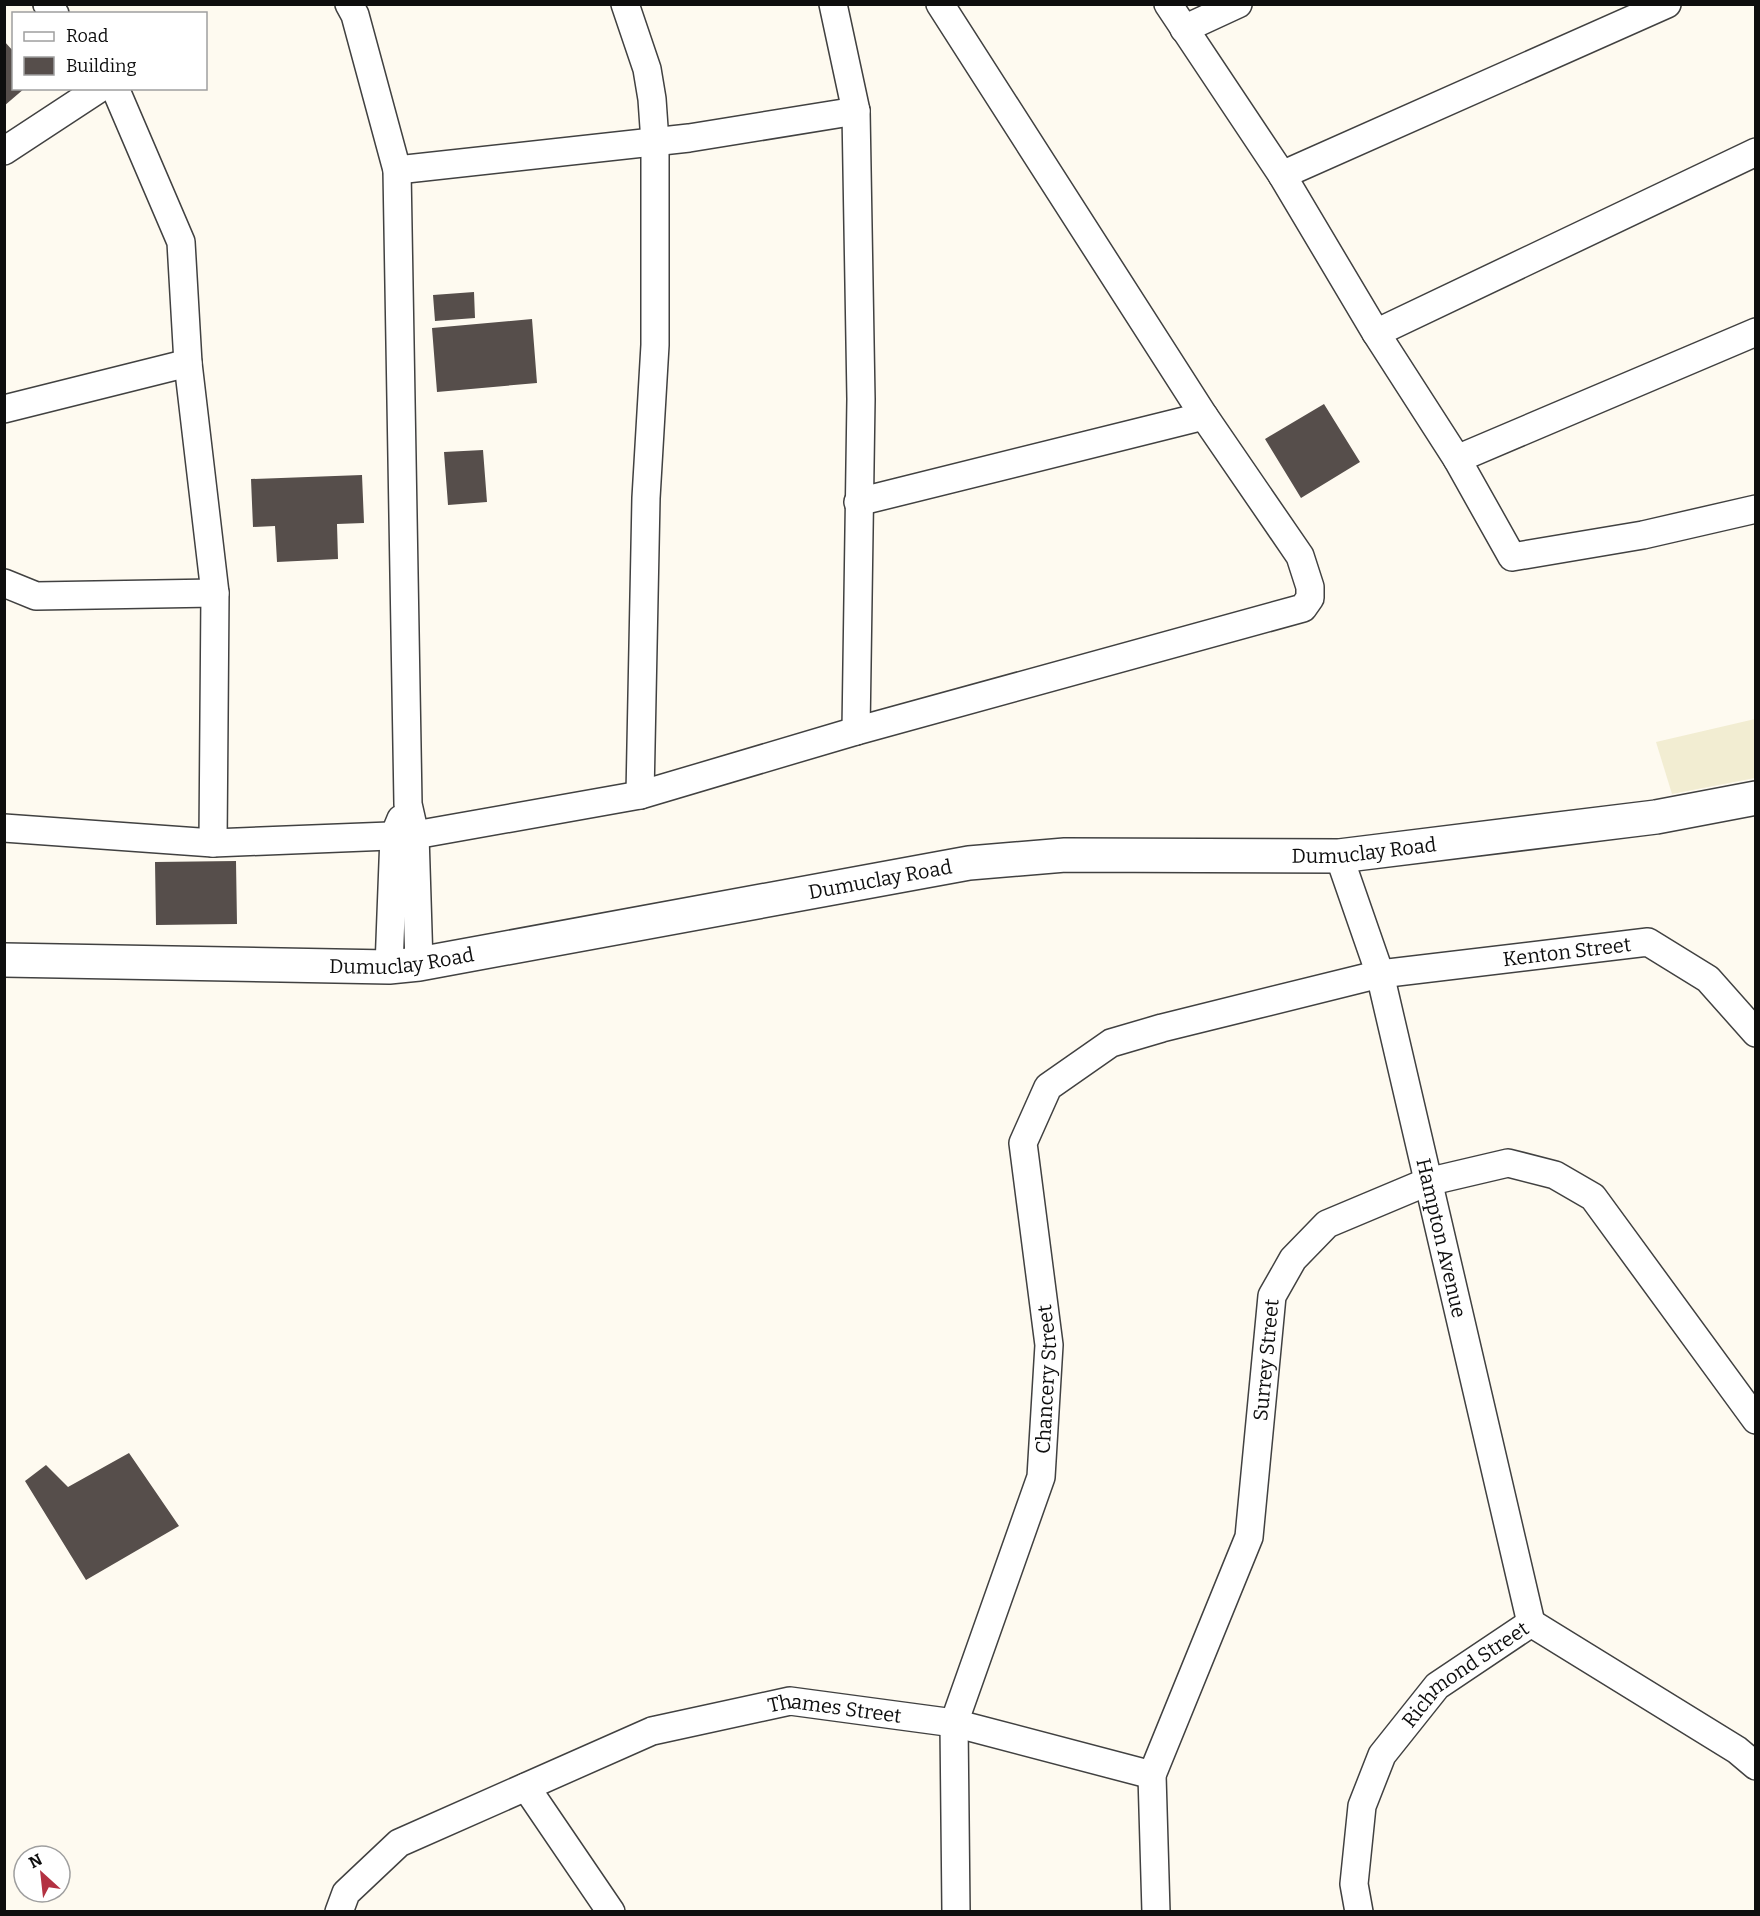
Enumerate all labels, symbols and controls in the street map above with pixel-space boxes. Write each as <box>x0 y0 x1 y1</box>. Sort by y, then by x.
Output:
legend <box>12 12 207 90</box>
text: Road <box>66 25 109 47</box>
text: Building <box>66 55 137 77</box>
street label: Dumuclay Road <box>1291 832 1438 868</box>
street label: Dumuclay Road <box>806 854 954 904</box>
street label: Kenton Street <box>1502 932 1632 971</box>
street label: Dumuclay Road <box>329 942 476 979</box>
street label: Hampton Avenue <box>1411 1156 1472 1320</box>
street label: Surrey Street <box>1248 1298 1284 1422</box>
street label: Chancery Street <box>1030 1303 1061 1454</box>
street label: Richmond Street <box>1397 1616 1533 1732</box>
street label: Thames Street <box>765 1689 903 1728</box>
north arrow <box>12 1844 72 1904</box>
text: N <box>26 1850 45 1872</box>

